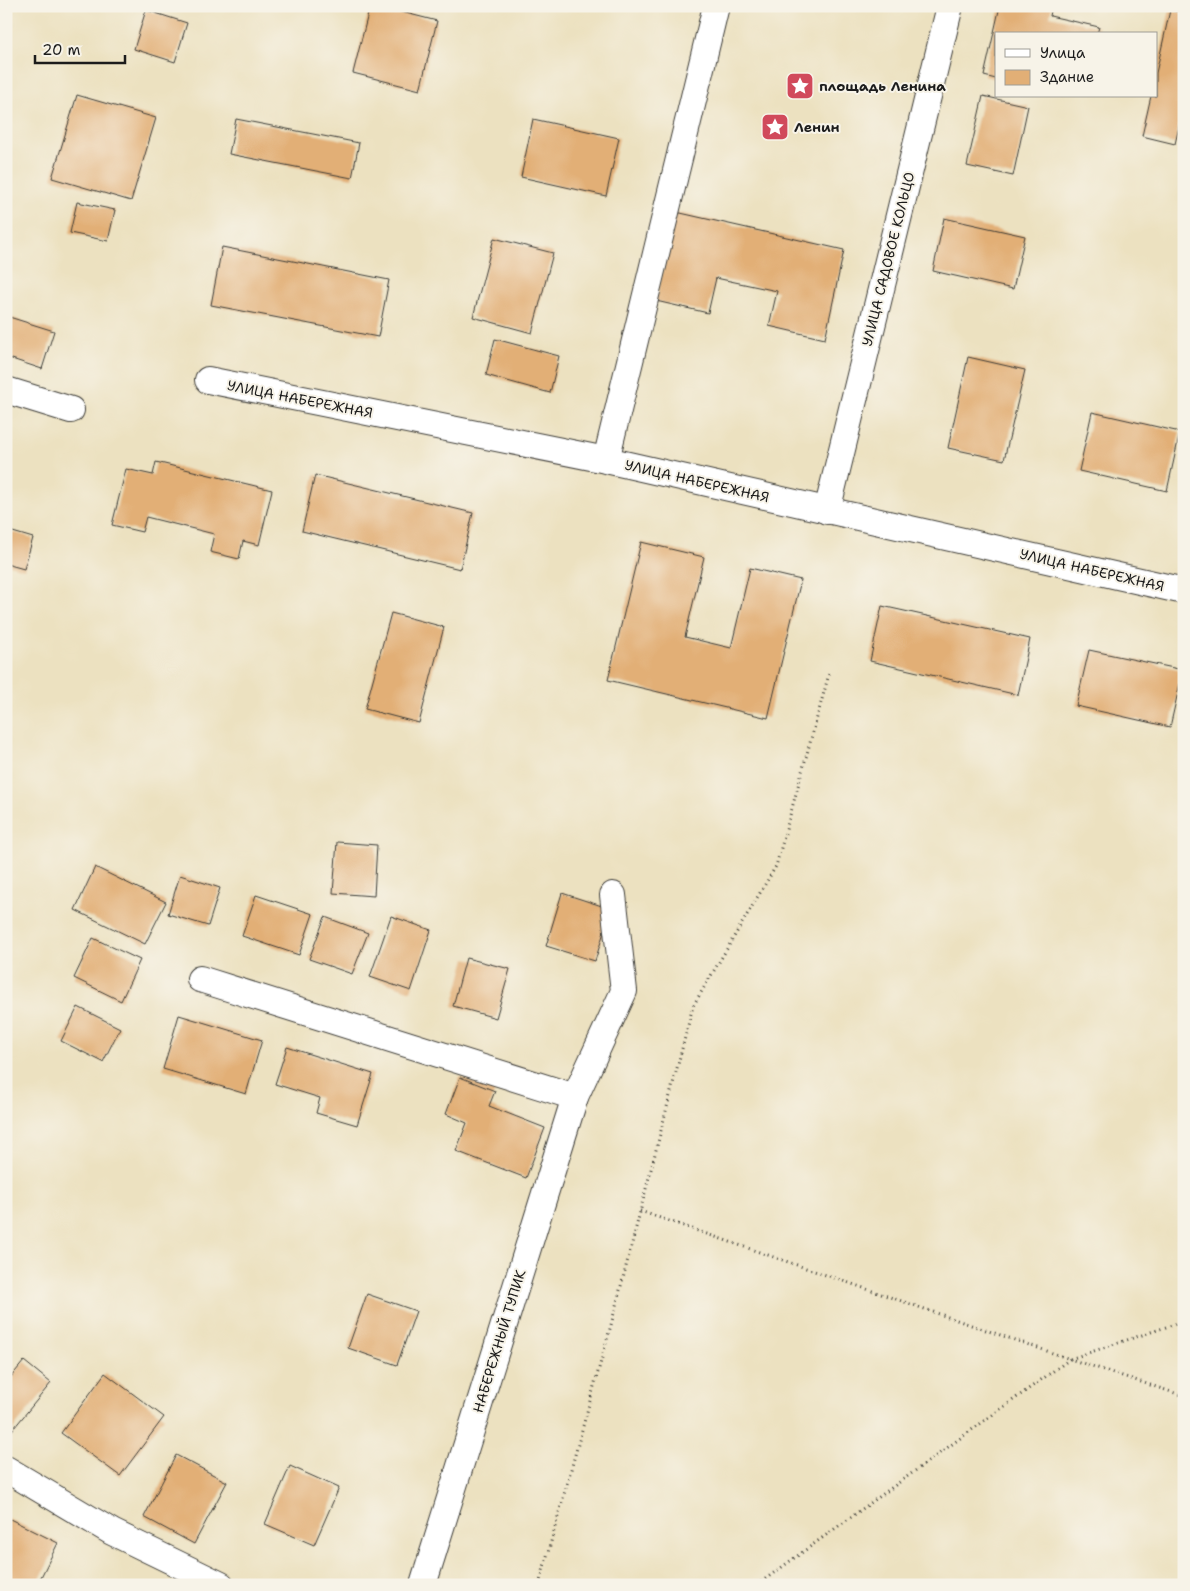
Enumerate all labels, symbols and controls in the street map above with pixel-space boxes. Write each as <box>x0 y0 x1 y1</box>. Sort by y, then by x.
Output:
scale bar <box>35 32 125 64</box>
legend <box>995 32 1158 98</box>
text: 20 m <box>42 40 81 60</box>
text: Улица <box>1040 43 1086 63</box>
text: Здание <box>1040 67 1094 87</box>
place icon: площадь Ленина <box>785 71 815 101</box>
place label: площадь Ленина <box>819 77 946 95</box>
place icon: Ленин <box>760 112 790 142</box>
place label: Ленин <box>794 118 840 136</box>
street label: УЛИЦА САДОВОЕ КОЛЬЦО <box>858 170 918 348</box>
street label: УЛИЦА НАБЕРЕЖНАЯ <box>226 376 374 422</box>
street label: УЛИЦА НАБЕРЕЖНАЯ <box>623 456 771 506</box>
street label: УЛИЦА НАБЕРЕЖНАЯ <box>1018 545 1166 595</box>
street label: НАБЕРЕЖНЫЙ ТУПИК <box>469 1267 529 1415</box>

